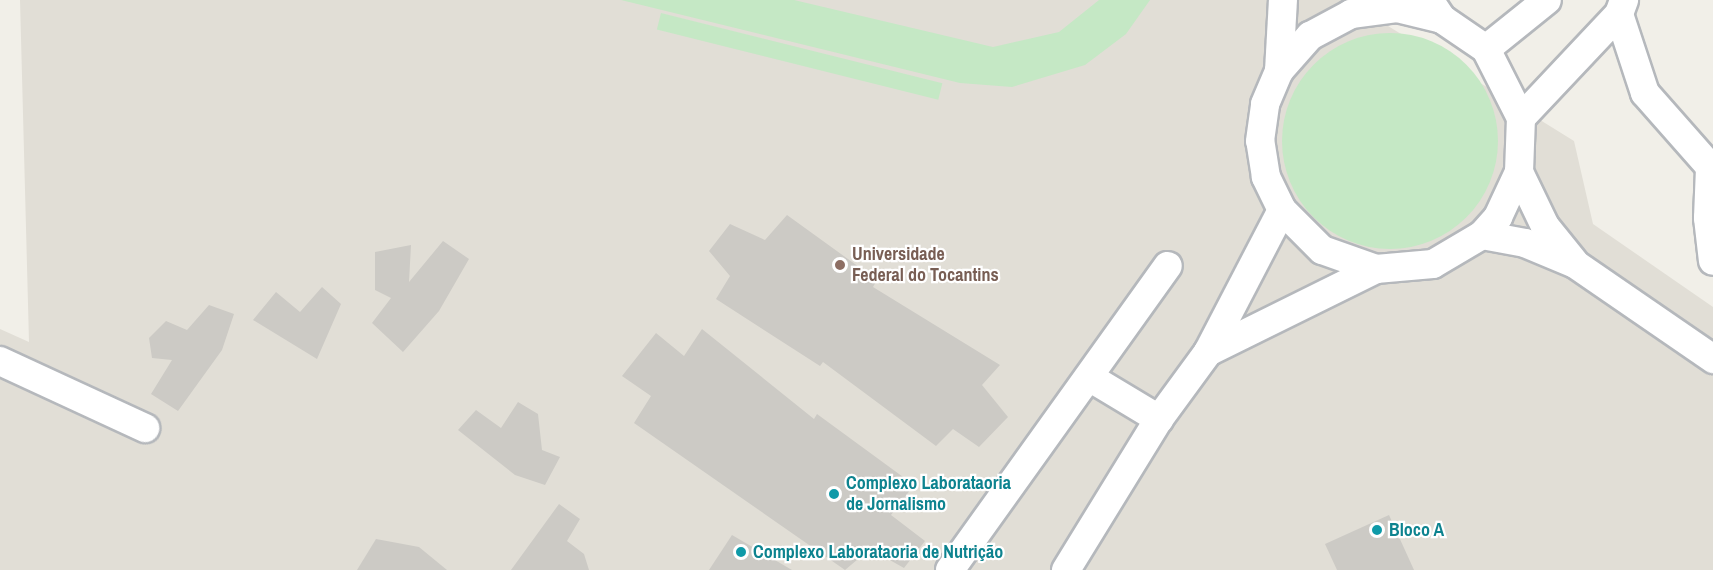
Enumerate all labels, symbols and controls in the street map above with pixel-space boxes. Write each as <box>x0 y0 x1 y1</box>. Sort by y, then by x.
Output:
place label: Universidade Federal do Tocantins <box>852 244 999 286</box>
marker: Universidade Federal do Tocantins <box>833 258 847 272</box>
place label: Complexo Laborataoria de Jornalismo <box>846 473 1011 516</box>
marker: Complexo Laborataoria de Jornalismo <box>827 487 841 501</box>
place label: Bloco A <box>1389 519 1445 541</box>
marker: Bloco A <box>1370 523 1384 537</box>
place label: Complexo Laborataoria de Nutrição <box>753 541 1003 563</box>
marker: Complexo Laborataoria de Nutrição <box>734 545 748 559</box>

